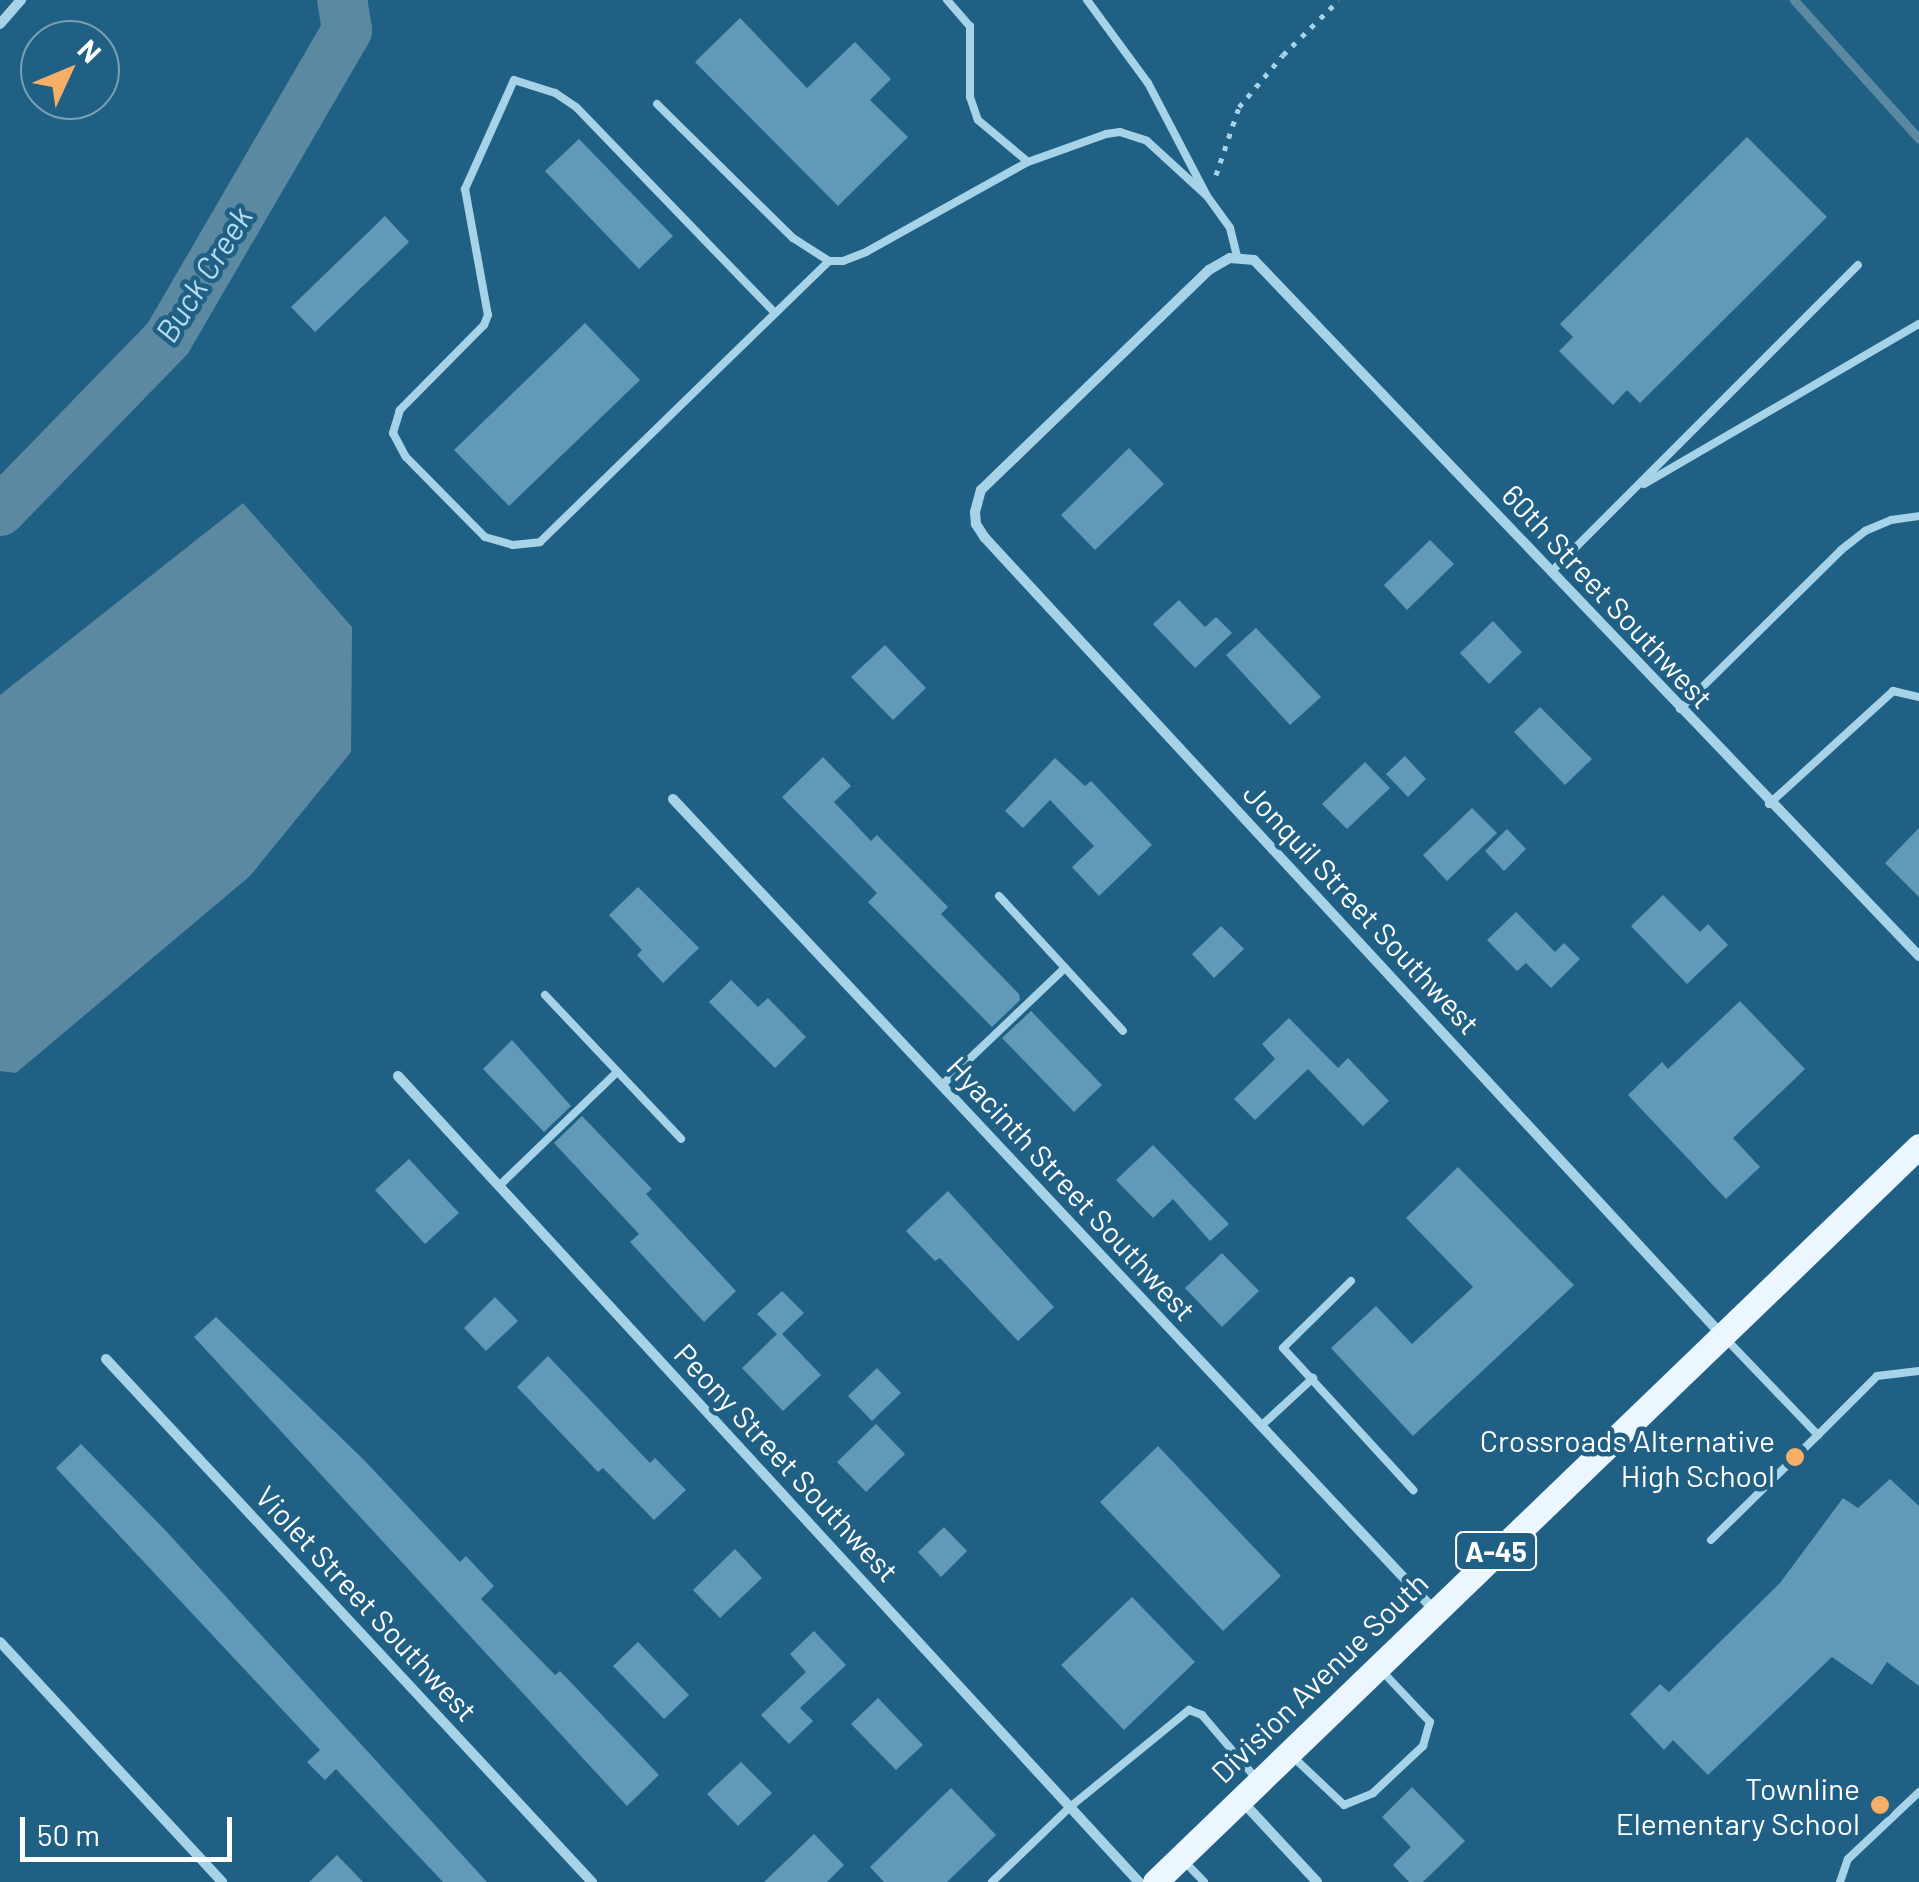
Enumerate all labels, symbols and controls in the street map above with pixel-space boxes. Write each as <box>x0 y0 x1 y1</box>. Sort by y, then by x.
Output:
north arrow <box>20 20 120 120</box>
text: N <box>71 32 109 69</box>
water label: Buck Creek <box>146 199 260 349</box>
street label: 60th Street Southwest <box>1495 477 1721 715</box>
street label: Jonquil Street Southwest <box>1236 775 1488 1041</box>
street label: Hyacinth Street Southwest <box>940 1049 1204 1327</box>
street label: Peony Street Southwest <box>667 1336 907 1588</box>
place label: Crossroads Alternative High School <box>1480 1422 1775 1492</box>
marker: Crossroads Alternative High School <box>1784 1446 1806 1468</box>
street label: Violet Street Southwest <box>249 1478 485 1728</box>
road number: A-45 <box>1454 1528 1538 1574</box>
street label: Division Avenue South <box>1203 1564 1435 1790</box>
place label: Townline Elementary School <box>1616 1770 1860 1840</box>
marker: Townline Elementary School <box>1869 1794 1891 1816</box>
scale bar <box>25 1797 238 1859</box>
text: 50 m <box>37 1816 100 1852</box>

